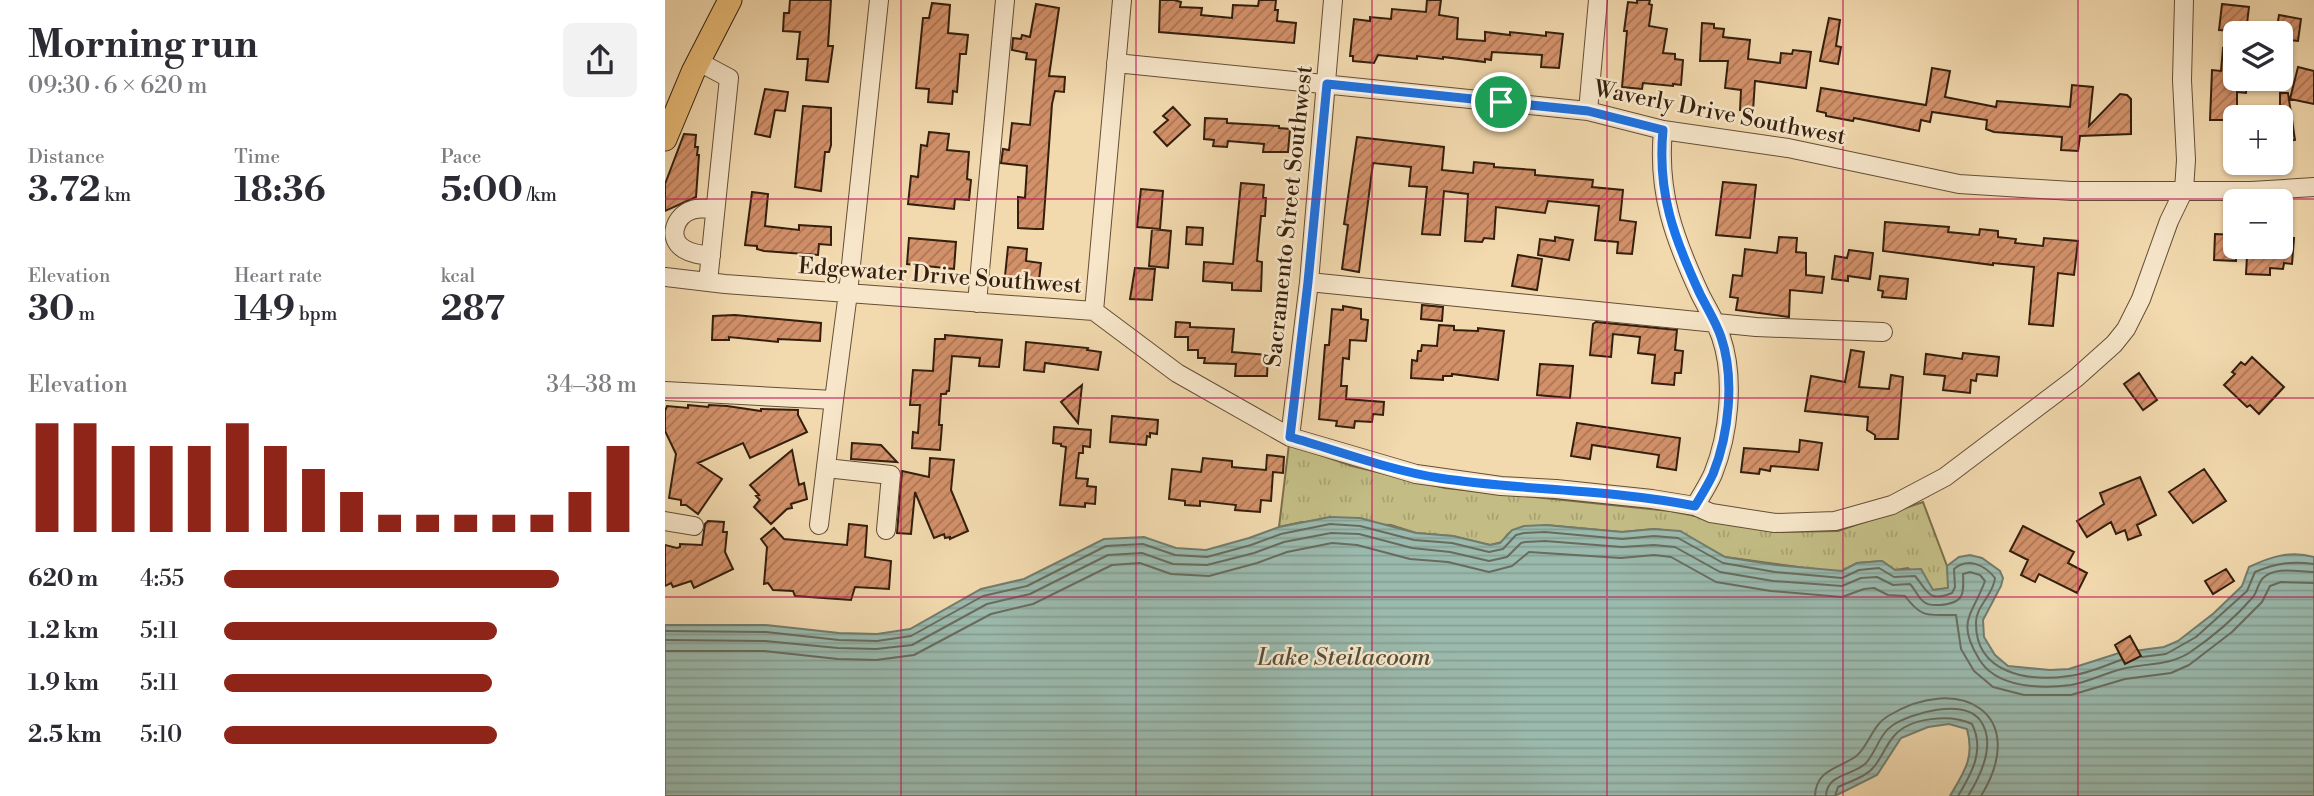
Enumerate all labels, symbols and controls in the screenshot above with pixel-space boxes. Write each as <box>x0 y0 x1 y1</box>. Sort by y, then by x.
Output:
map controls <box>2223 21 2293 259</box>
button: layers <box>2223 21 2293 91</box>
text: Morning run <box>28 22 258 69</box>
button: share <box>563 23 637 97</box>
street label: Sacramento Street Southwest <box>1259 64 1319 368</box>
text: 09:30 · 6 × 620 m <box>28 72 208 100</box>
pin <box>1471 72 1531 132</box>
street label: Waverly Drive Southwest <box>1590 75 1848 151</box>
icon: arrive <box>1482 83 1520 121</box>
button: + <box>2223 105 2293 175</box>
text: Distance <box>28 145 105 169</box>
text: Time <box>234 145 280 169</box>
text: Pace <box>441 145 481 169</box>
text: 3.72 <box>28 169 101 212</box>
text: 18:36 <box>234 169 326 212</box>
text: 5:00 <box>441 169 523 212</box>
text: km <box>101 183 131 207</box>
text: /km <box>523 183 557 207</box>
button: − <box>2223 189 2293 259</box>
street label: Edgewater Drive Southwest <box>797 252 1083 300</box>
text: Elevation <box>28 264 110 288</box>
text: Heart rate <box>234 264 322 288</box>
text: kcal <box>441 264 475 288</box>
text: 30 <box>28 288 75 331</box>
text: 149 <box>234 288 295 331</box>
text: 287 <box>441 288 505 331</box>
text: m <box>75 302 95 326</box>
text: bpm <box>295 302 337 326</box>
text: Elevation <box>28 371 128 399</box>
text: 34–38 m <box>546 371 637 399</box>
text: 620 m <box>28 565 98 593</box>
text: 4:55 <box>140 565 184 593</box>
text: 1.2 km <box>28 617 99 645</box>
text: 5:11 <box>140 617 178 645</box>
water label: Lake Steilacoom <box>1256 643 1431 673</box>
text: 1.9 km <box>28 669 99 697</box>
text: 5:11 <box>140 669 178 697</box>
text: 2.5 km <box>28 721 102 749</box>
text: 5:10 <box>140 721 182 749</box>

